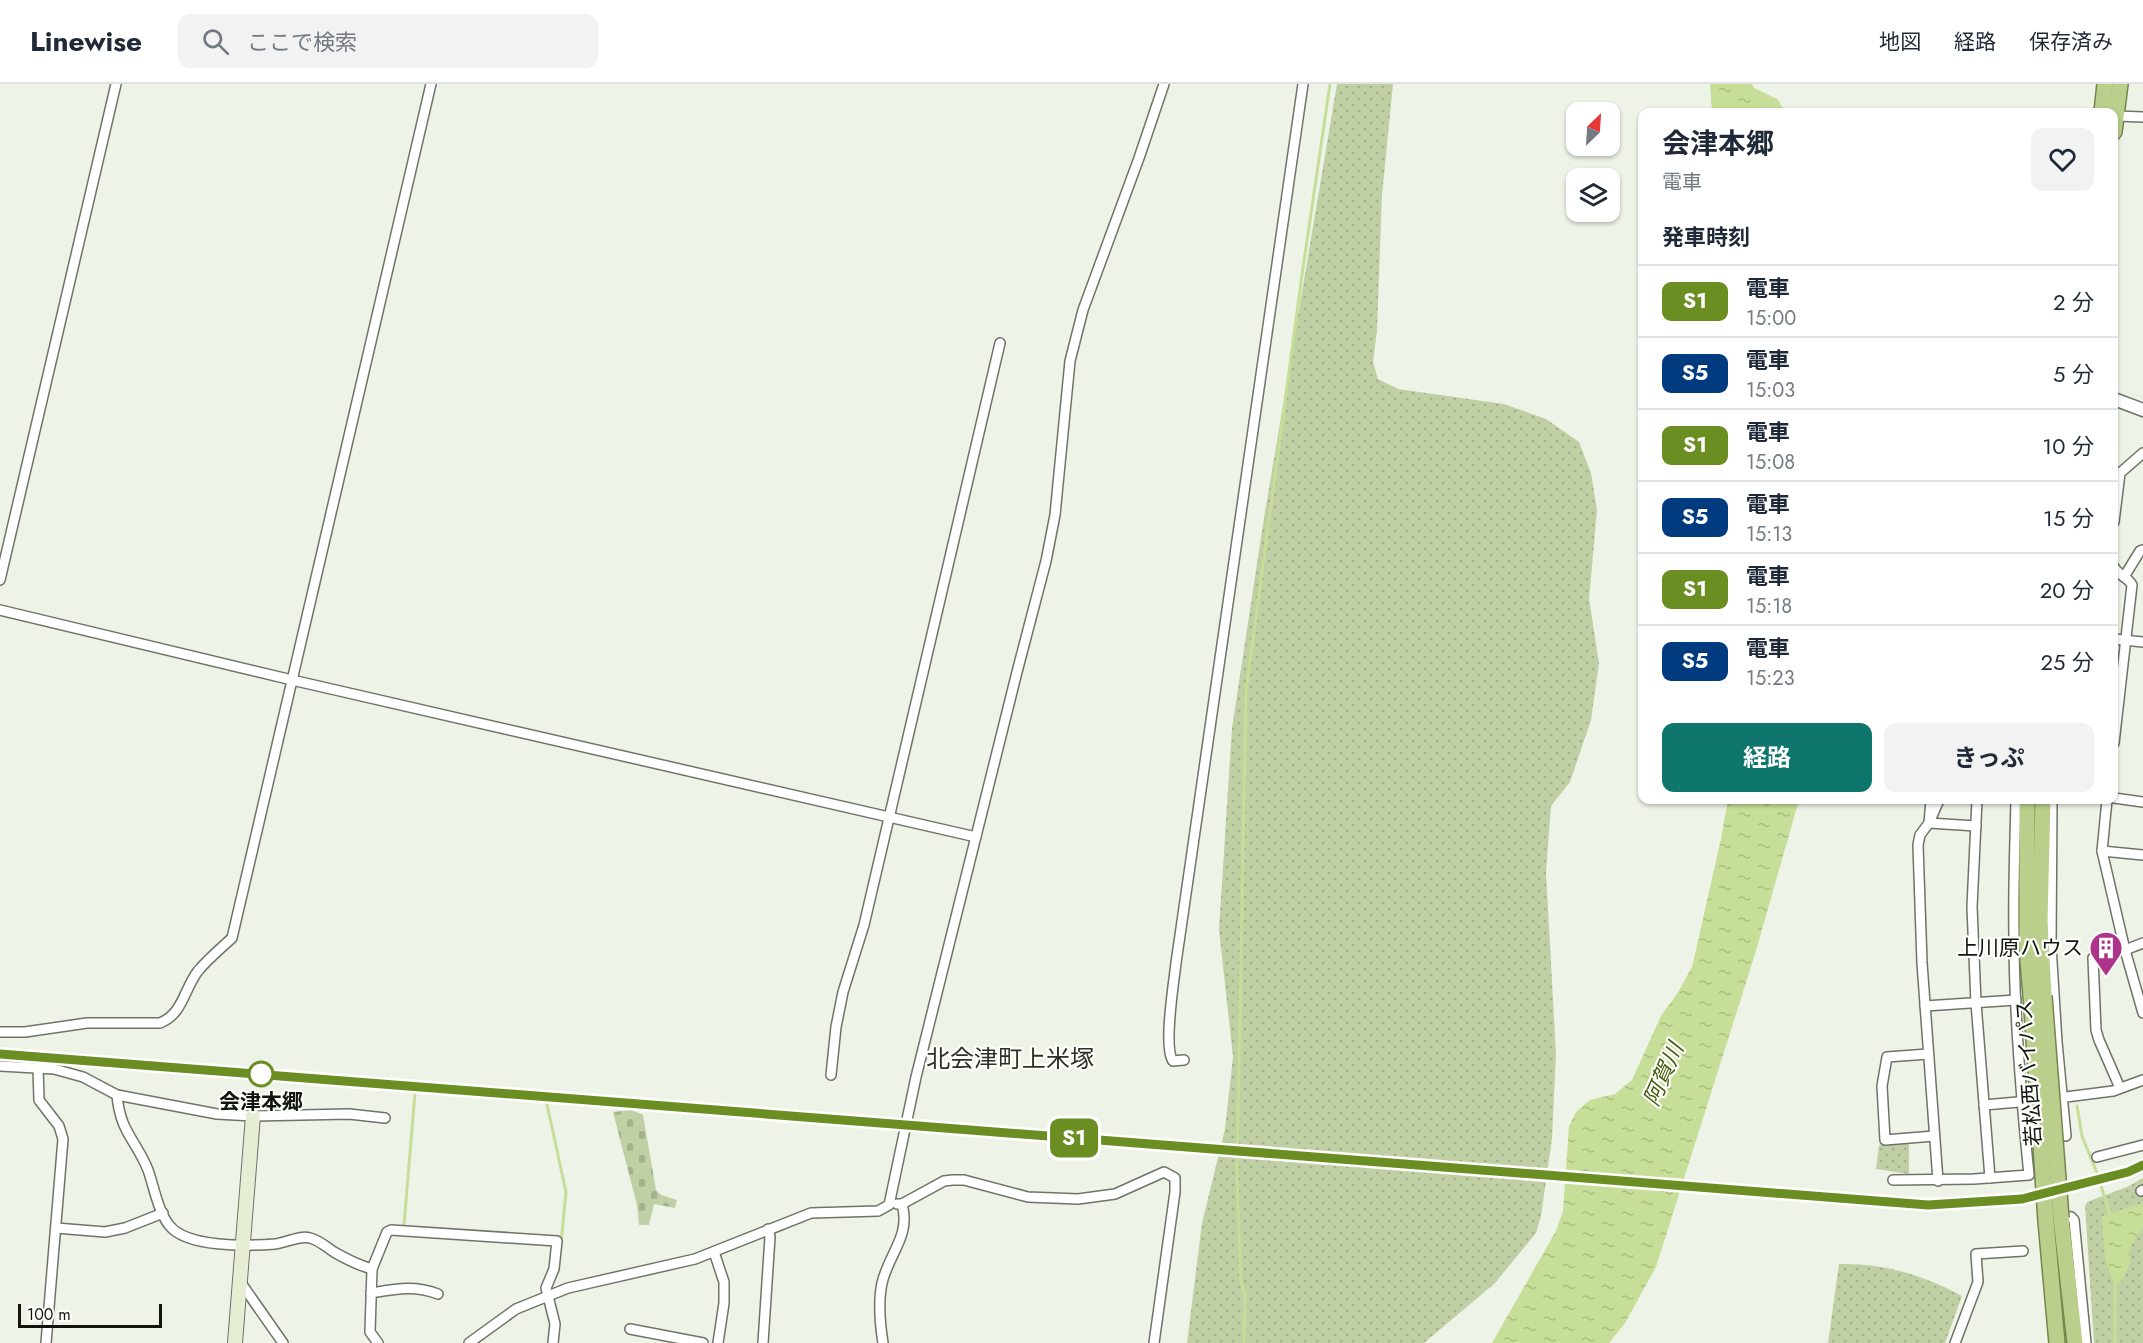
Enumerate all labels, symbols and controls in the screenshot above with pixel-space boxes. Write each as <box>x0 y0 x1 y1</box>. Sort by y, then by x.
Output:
search box <box>178 14 598 68</box>
text: Linewise <box>30 21 142 62</box>
icon: search <box>199 25 232 58</box>
text: ここで検索 <box>247 26 357 58</box>
text: 地図 <box>1879 27 1921 57</box>
text: 経路 <box>1954 27 1996 57</box>
text: 保存済み <box>2029 27 2113 57</box>
north arrow <box>1566 102 1620 156</box>
map controls <box>1566 102 1620 222</box>
text: 会津本郷 <box>1662 123 1774 164</box>
button: heart <box>2031 128 2094 191</box>
button: layers <box>1566 168 1620 222</box>
text: 電車 <box>1662 168 1702 197</box>
text: 発車時刻 <box>1662 221 1750 253</box>
text: 電車 <box>1746 272 1790 304</box>
text: S1 <box>1683 286 1707 316</box>
text: 2 分 <box>2053 286 2094 318</box>
text: 15:00 <box>1746 304 1796 333</box>
text: 電車 <box>1746 344 1790 376</box>
text: S5 <box>1682 358 1708 388</box>
text: 5 分 <box>2053 358 2094 390</box>
text: 15:03 <box>1746 376 1795 405</box>
text: 電車 <box>1746 416 1790 448</box>
text: S1 <box>1683 430 1707 460</box>
text: 10 分 <box>2042 430 2094 462</box>
text: 15:08 <box>1746 448 1795 477</box>
text: 電車 <box>1746 488 1790 520</box>
text: S5 <box>1682 502 1708 532</box>
text: 15 分 <box>2043 502 2094 534</box>
text: 15:13 <box>1746 520 1792 549</box>
text: 電車 <box>1746 560 1790 592</box>
text: S1 <box>1683 574 1707 604</box>
text: 20 分 <box>2040 574 2094 606</box>
text: 15:18 <box>1746 592 1792 621</box>
text: 電車 <box>1746 632 1790 664</box>
text: S5 <box>1682 646 1708 676</box>
text: 25 分 <box>2040 646 2094 678</box>
text: 15:23 <box>1746 664 1795 693</box>
button: 経路 <box>1662 723 1872 792</box>
button: きっぷ <box>1884 723 2094 792</box>
building icon: 上川原ハウス <box>2088 930 2124 977</box>
place label: 上川原ハウス <box>1957 933 2083 963</box>
street label: 若松西バイパス <box>2009 999 2049 1147</box>
water label: 阿賀川 <box>1635 1036 1692 1111</box>
district label: 北会津町上米塚 <box>926 1041 1094 1076</box>
marker: 会津本郷 <box>248 1061 274 1087</box>
place label: 会津本郷 <box>219 1087 303 1117</box>
line badge: S1 <box>1047 1118 1101 1158</box>
text: S1 <box>1062 1123 1086 1153</box>
scale bar <box>18 1301 162 1328</box>
text: 100 m <box>27 1303 71 1326</box>

